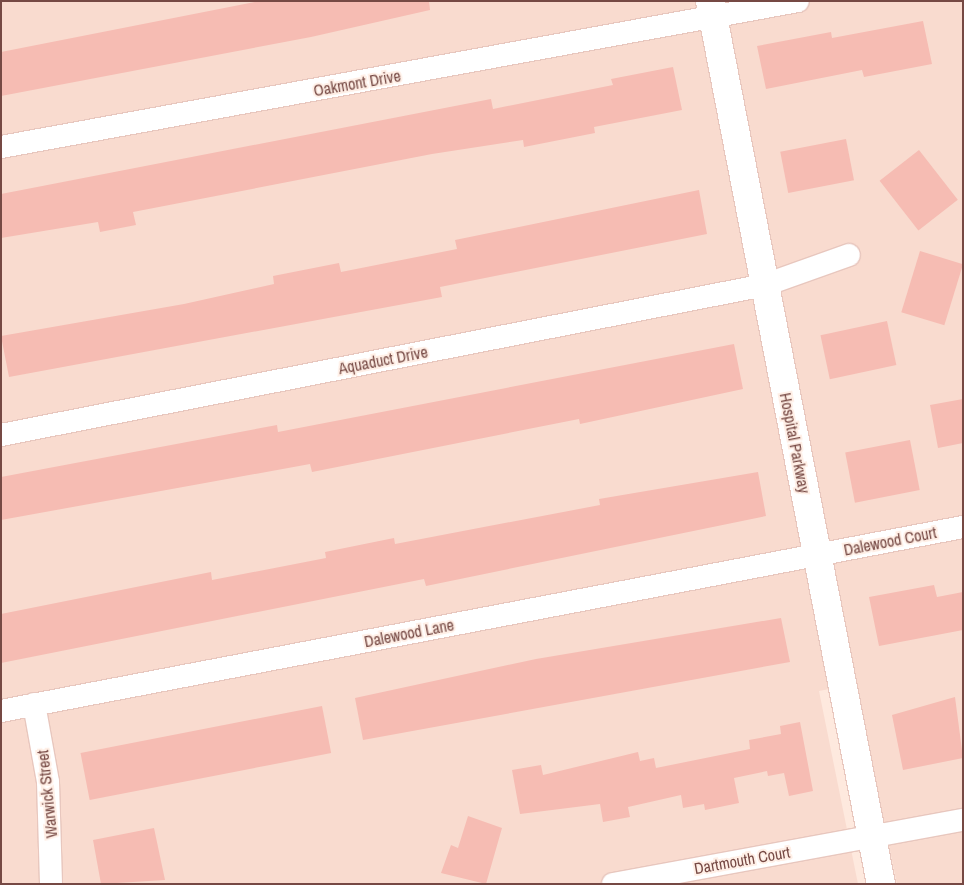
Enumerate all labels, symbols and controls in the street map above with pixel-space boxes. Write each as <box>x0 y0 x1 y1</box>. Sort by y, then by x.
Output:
street label: Oakmont Drive <box>312 66 402 100</box>
street label: Aquaduct Drive <box>337 342 429 378</box>
street label: Hospital Parkway <box>776 391 814 495</box>
street label: Dalewood Court <box>842 523 938 559</box>
street label: Dalewood Lane <box>362 615 456 651</box>
street label: Warwick Street <box>33 749 61 839</box>
street label: Dartmouth Court <box>693 842 791 878</box>

